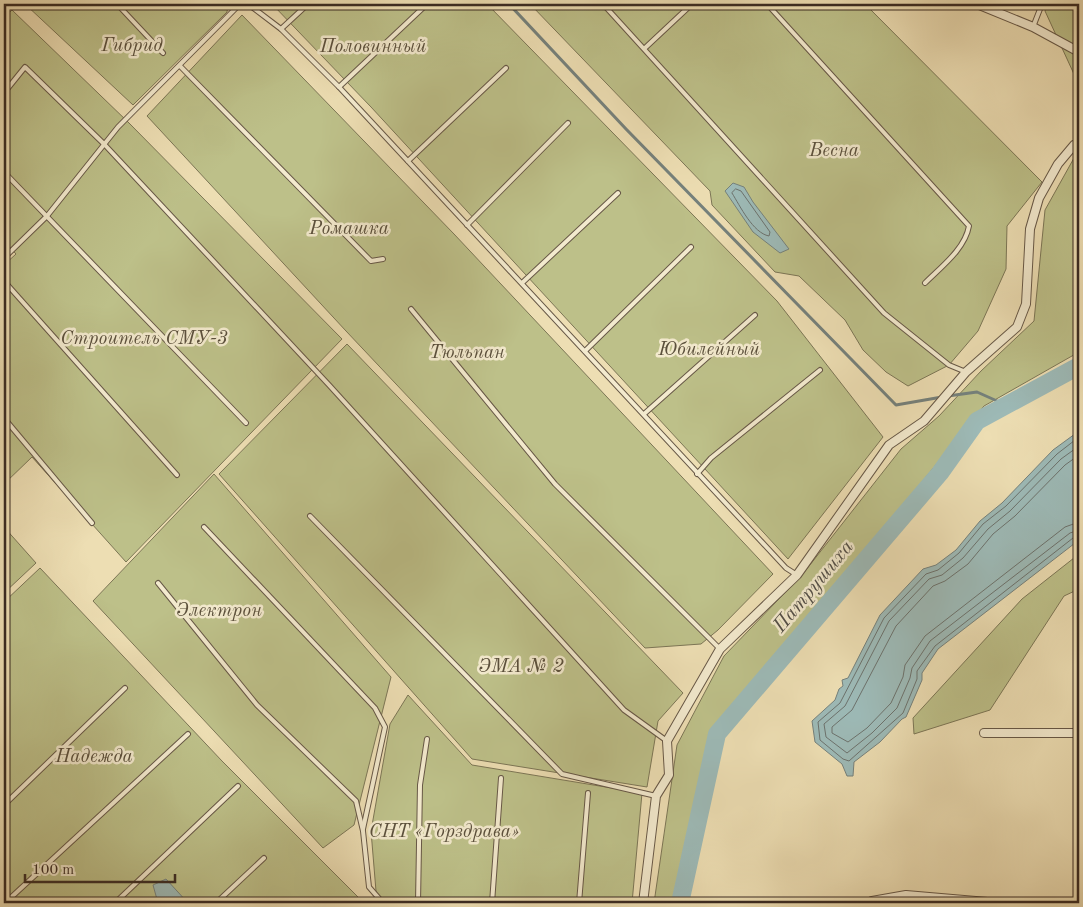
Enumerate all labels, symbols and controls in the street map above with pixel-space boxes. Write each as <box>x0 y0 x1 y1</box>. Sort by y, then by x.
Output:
park label: Гибрид <box>100 36 163 56</box>
park label: Половинный <box>319 38 426 57</box>
park label: Весна <box>808 142 859 161</box>
park label: Ромашка <box>308 220 389 239</box>
park label: Строитель СМУ-3 <box>60 330 228 349</box>
park label: Юбилейный <box>657 340 760 360</box>
park label: Тюльпан <box>429 344 505 363</box>
water label: Патрушиха <box>769 537 858 638</box>
park label: Электрон <box>176 602 262 621</box>
park label: ЭМА № 2 <box>478 658 564 677</box>
park label: Надежда <box>54 748 133 767</box>
park label: СНТ «Горздрава» <box>369 823 519 842</box>
scale bar <box>25 852 175 884</box>
text: 100 m <box>32 863 74 878</box>

